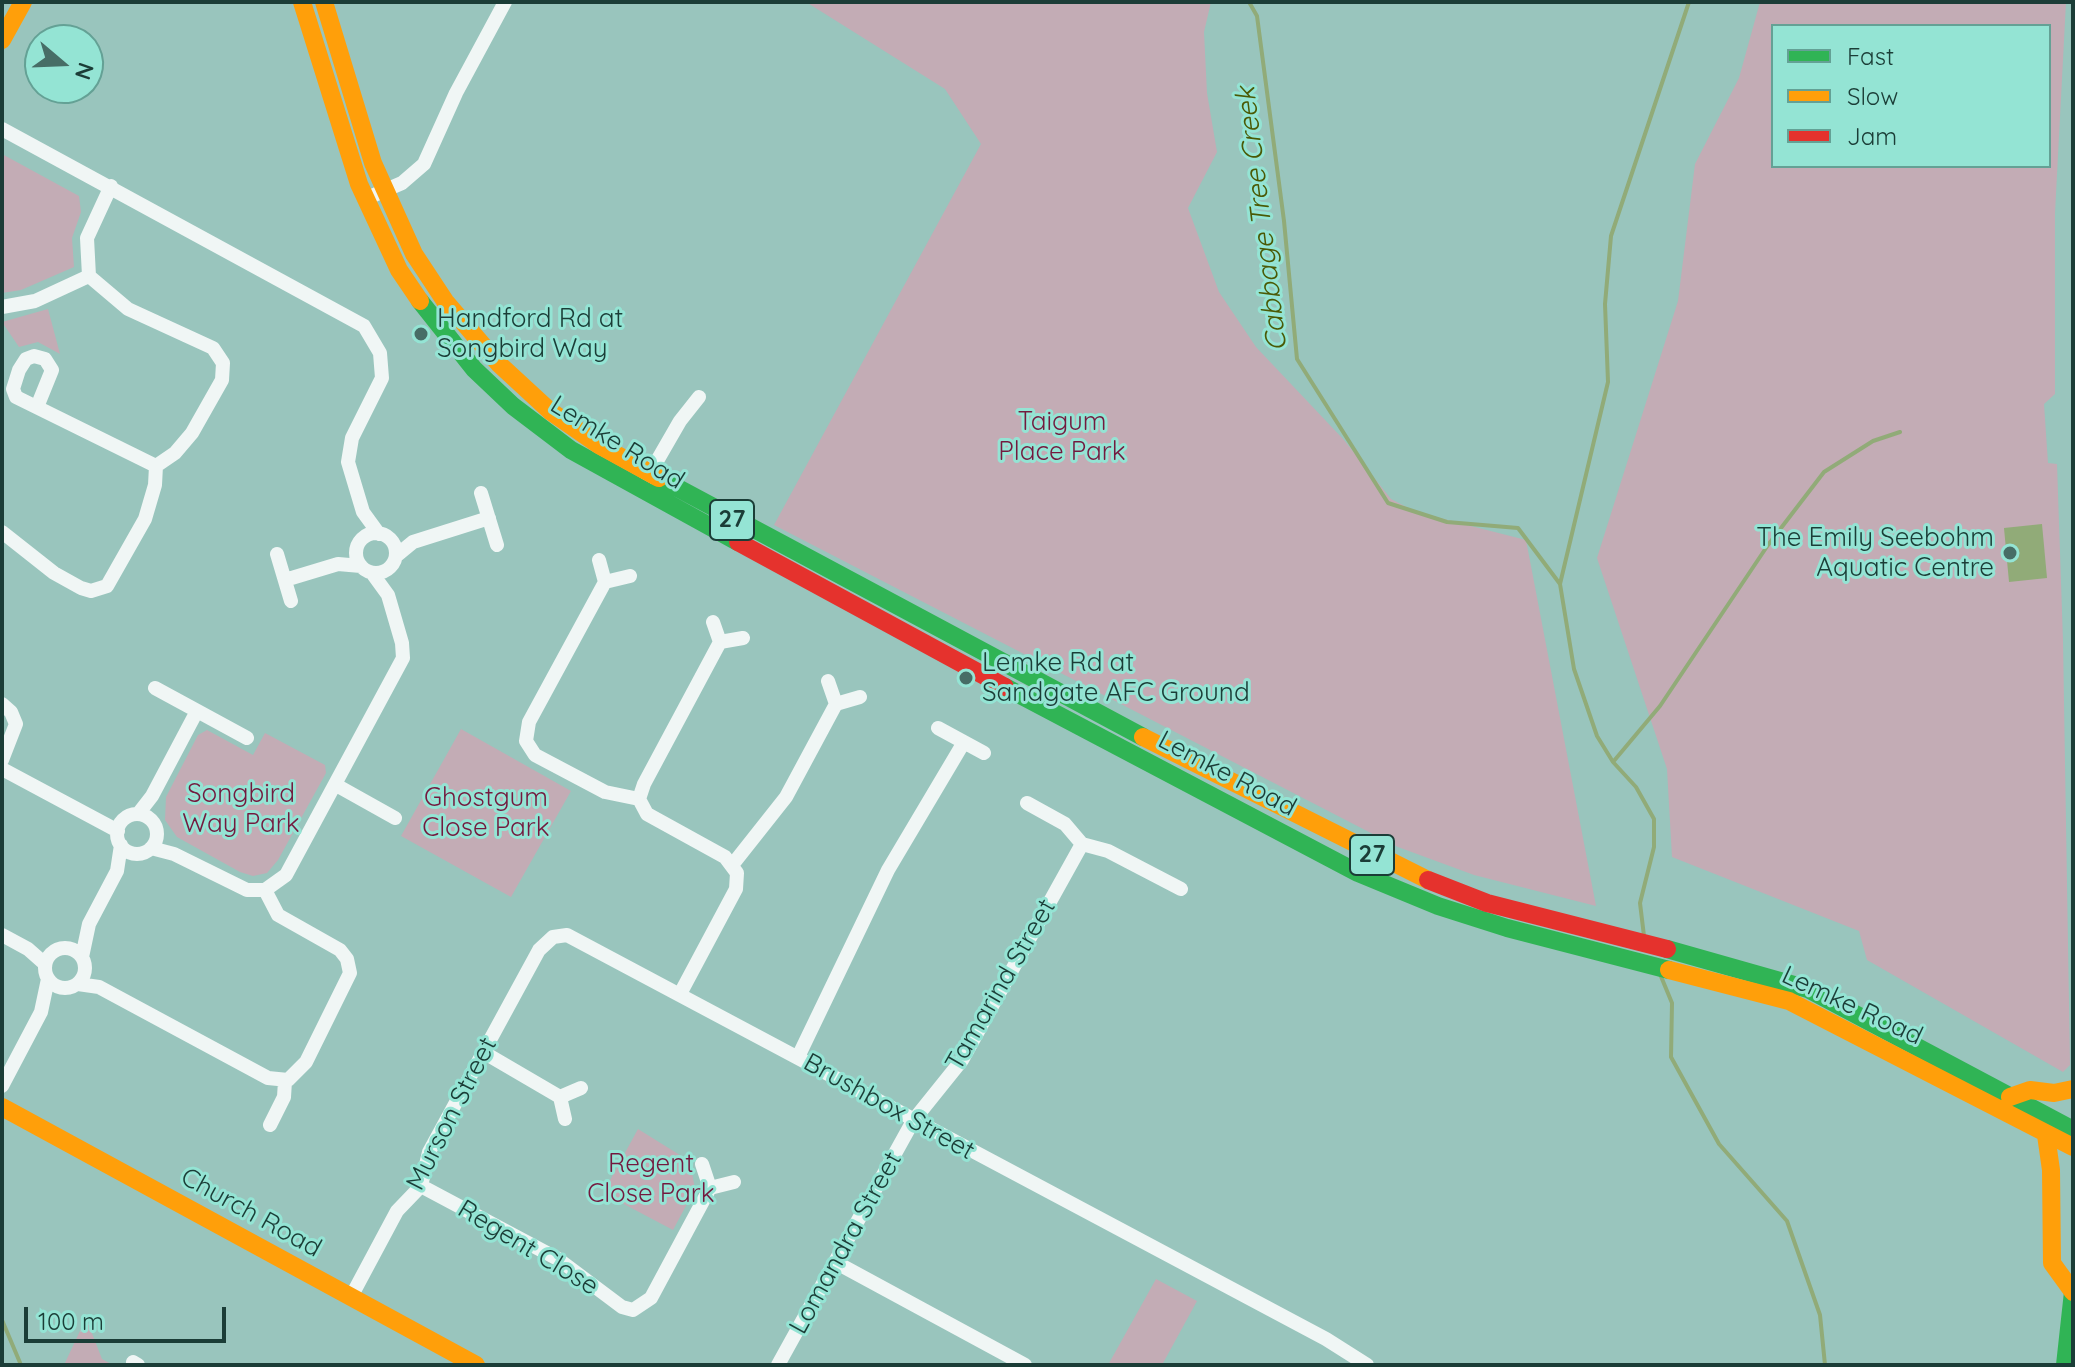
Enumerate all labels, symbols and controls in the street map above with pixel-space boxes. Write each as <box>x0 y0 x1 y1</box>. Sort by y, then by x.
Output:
north arrow <box>24 24 104 104</box>
legend <box>1771 24 2051 168</box>
text: Fast <box>1847 41 1894 71</box>
text: N <box>69 59 101 83</box>
text: Slow <box>1847 81 1898 111</box>
water label: Cabbage Tree Creek <box>1229 85 1295 353</box>
text: Jam <box>1847 121 1897 151</box>
place label: Handford Rd at Songbird Way <box>437 303 623 364</box>
marker: Handford Rd at Songbird Way <box>412 325 430 343</box>
street label: Lemke Road <box>544 390 690 496</box>
park label: Taigum Place Park <box>998 406 1126 468</box>
road number: 27 <box>710 500 754 540</box>
place label: The Emily Seebohm Aquatic Centre <box>1756 522 1994 584</box>
marker: The Emily Seebohm Aquatic Centre <box>2001 544 2019 562</box>
place label: Lemke Rd at Sandgate AFC Ground <box>982 647 1250 708</box>
marker: Lemke Rd at Sandgate AFC Ground <box>957 669 975 687</box>
street label: Lemke Road <box>1153 725 1301 823</box>
park label: Songbird Way Park <box>182 778 300 840</box>
park label: Ghostgum Close Park <box>422 782 550 844</box>
road number: 27 <box>1350 835 1394 875</box>
street label: Tamarind Street <box>939 894 1063 1076</box>
street label: Lemke Road <box>1777 960 1927 1052</box>
street label: Murson Street <box>400 1032 504 1196</box>
street label: Brushbox Street <box>798 1047 980 1167</box>
street label: Lomandra Street <box>783 1146 909 1340</box>
park label: Regent Close Park <box>587 1148 715 1210</box>
street label: Church Road <box>175 1162 327 1264</box>
street label: Regent Close <box>452 1194 604 1302</box>
scale bar <box>28 1291 230 1341</box>
text: 100 m <box>38 1306 104 1336</box>

